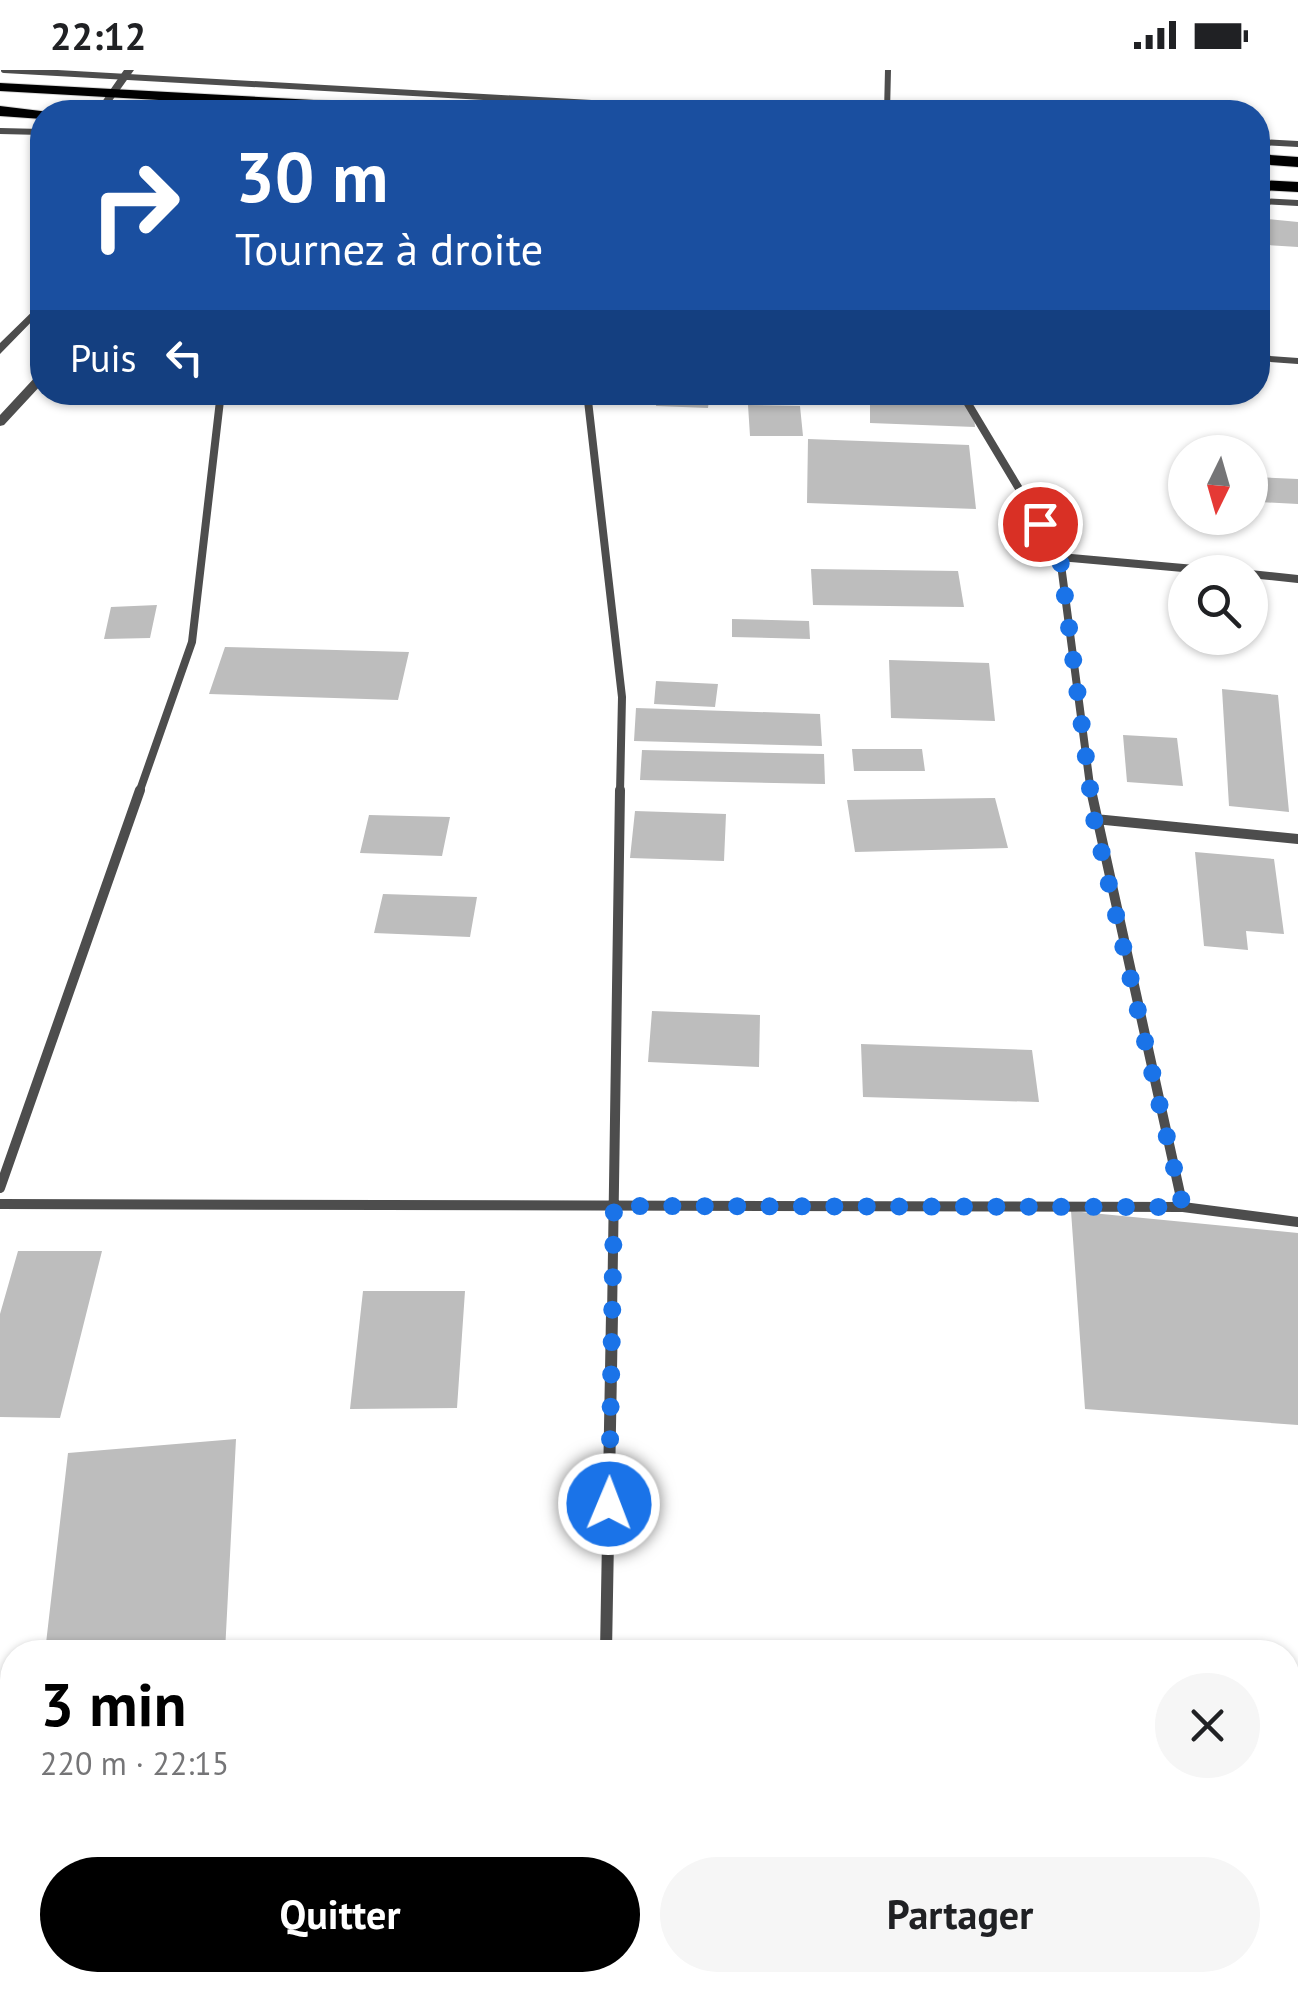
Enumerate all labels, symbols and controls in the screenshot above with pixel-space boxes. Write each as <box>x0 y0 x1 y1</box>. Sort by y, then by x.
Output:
text: 22:12 <box>50 11 146 60</box>
text: 30 m <box>235 131 388 221</box>
icon: right <box>70 140 200 270</box>
text: Tournez à droite <box>235 219 543 277</box>
icon: left <box>157 330 212 385</box>
text: Puis <box>70 333 137 382</box>
north arrow <box>1168 435 1268 535</box>
map controls <box>1168 435 1268 655</box>
pin <box>998 482 1083 567</box>
icon: arrive <box>1013 497 1068 552</box>
button: search <box>1168 555 1268 655</box>
position arrow <box>557 1452 661 1556</box>
text: 3 min <box>40 1665 186 1743</box>
button: close <box>1155 1673 1260 1778</box>
text: 220 m · 22:15 <box>40 1742 229 1784</box>
button: Quitter <box>40 1857 640 1972</box>
button: Partager <box>660 1857 1260 1972</box>

